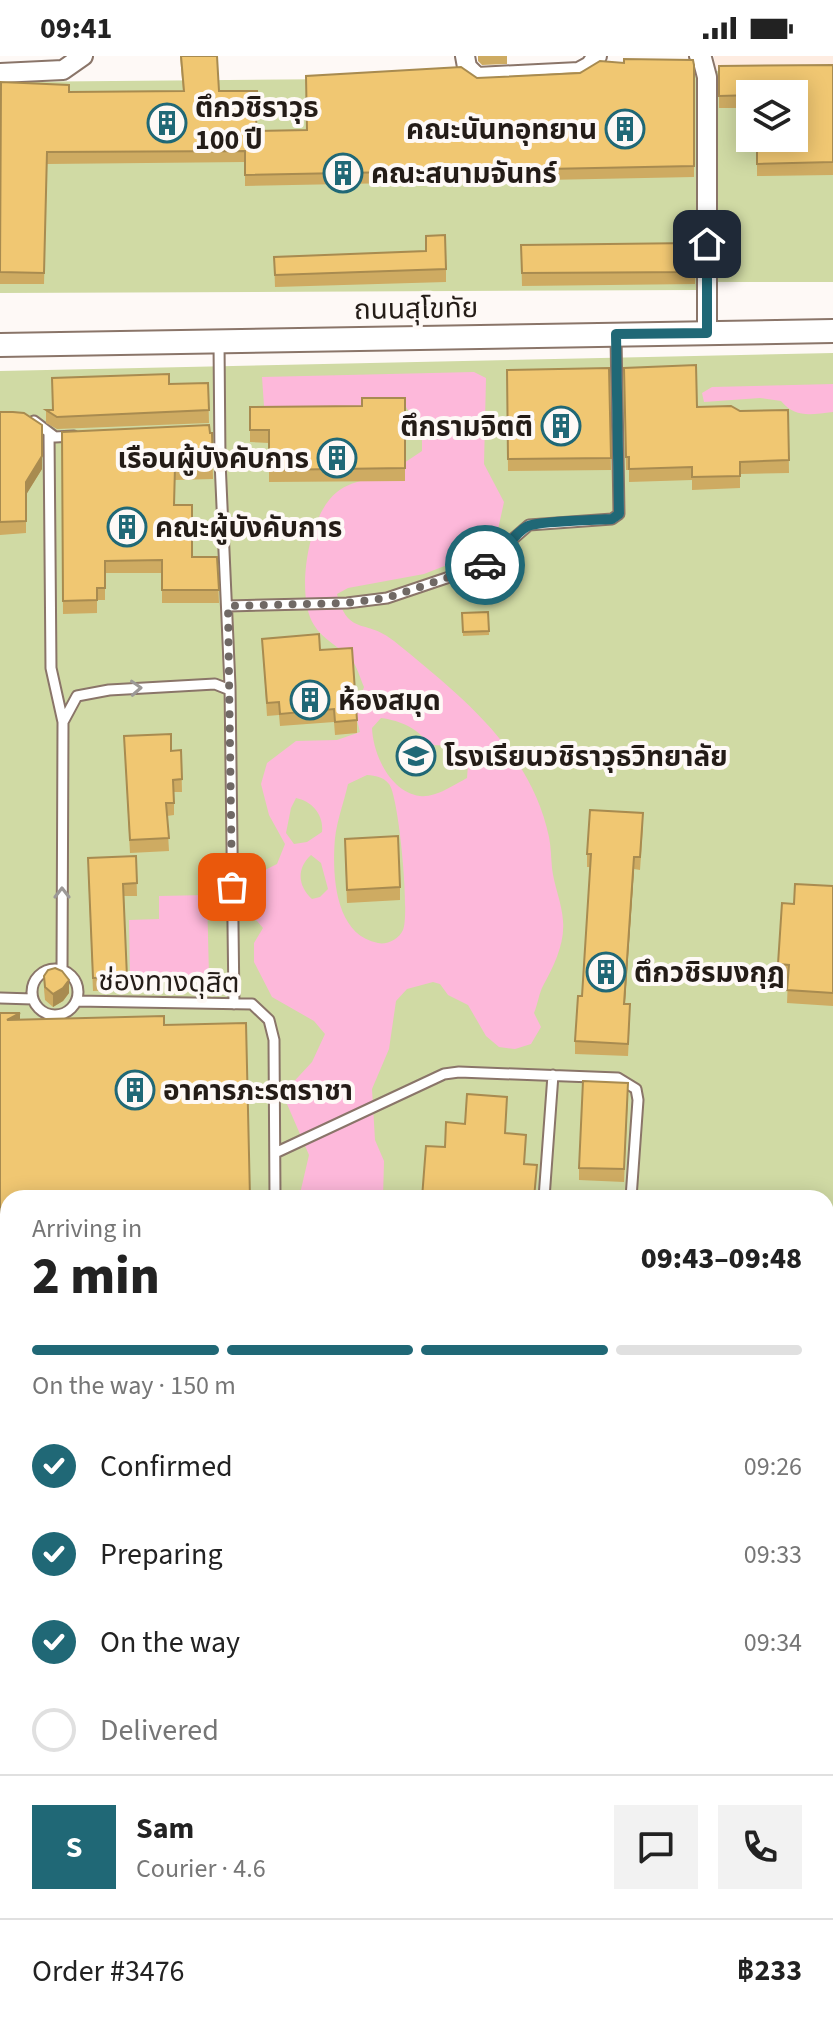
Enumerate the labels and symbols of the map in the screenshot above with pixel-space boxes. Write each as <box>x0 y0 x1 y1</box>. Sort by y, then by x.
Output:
place label: ตึกวชิราวุธ 100 ปี <box>195 88 319 160</box>
building icon: ตึกวชิราวุธ 100 ปี <box>146 102 188 144</box>
building icon: คณะนันทอุทยาน <box>604 108 646 150</box>
place label: คณะนันทอุทยาน <box>406 110 597 150</box>
building icon: คณะสนามจันทร์ <box>322 152 364 194</box>
place label: คณะสนามจันทร์ <box>371 154 557 194</box>
pin <box>673 210 741 278</box>
street label: ถนนสุโขทัย <box>353 288 479 330</box>
building icon: ตึกรามจิตติ <box>540 405 582 447</box>
place label: ตึกรามจิตติ <box>400 407 533 447</box>
building icon: เรือนผู้บังคับการ <box>316 437 358 479</box>
place label: เรือนผู้บังคับการ <box>118 439 309 479</box>
building icon: คณะผู้บังคับการ <box>106 506 148 548</box>
place label: คณะผู้บังคับการ <box>155 508 342 548</box>
courier <box>445 525 525 605</box>
building icon: ห้องสมุด <box>289 679 331 721</box>
one-way arrow <box>130 680 143 697</box>
place label: ห้องสมุด <box>338 681 441 721</box>
school or university icon: โรงเรียนวชิราวุธวิทยาลัย <box>395 735 437 777</box>
place label: โรงเรียนวชิราวุธวิทยาลัย <box>444 737 728 777</box>
pin <box>198 853 266 921</box>
one-way arrow <box>53 886 71 899</box>
building icon: ตึกวชิรมงกุฎ <box>585 951 627 993</box>
place label: ตึกวชิรมงกุฎ <box>634 953 785 993</box>
street label: ช่องทางดุสิต <box>98 961 240 1003</box>
building icon: อาคารภะรตราชา <box>114 1069 156 1111</box>
place label: อาคารภะรตราชา <box>163 1071 353 1111</box>

